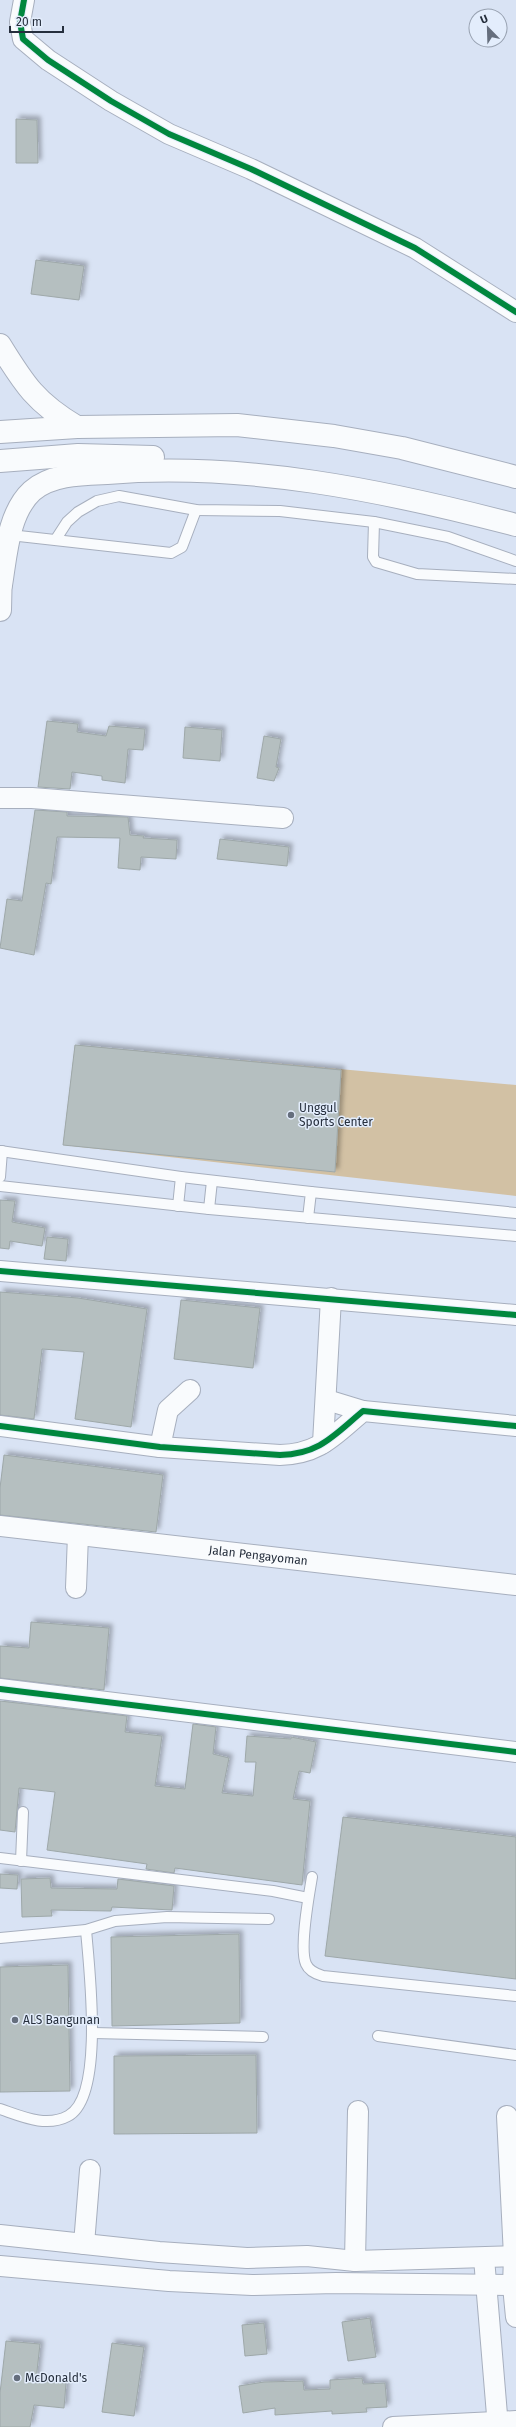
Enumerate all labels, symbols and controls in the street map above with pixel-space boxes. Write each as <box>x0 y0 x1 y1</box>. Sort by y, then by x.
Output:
scale bar <box>10 8 63 34</box>
north arrow <box>468 8 508 48</box>
text: U <box>478 12 490 27</box>
text: 20 m <box>16 15 42 29</box>
place label: Unggul Sports Center <box>299 1101 373 1129</box>
marker: Unggul Sports Center <box>286 1110 296 1120</box>
street label: Jalan Pengayoman <box>208 1543 309 1568</box>
place label: ALS Bangunan <box>23 2013 100 2027</box>
marker: ALS Bangunan <box>10 2015 20 2025</box>
place label: McDonald's <box>25 2371 87 2385</box>
marker: McDonald's <box>12 2373 22 2383</box>

